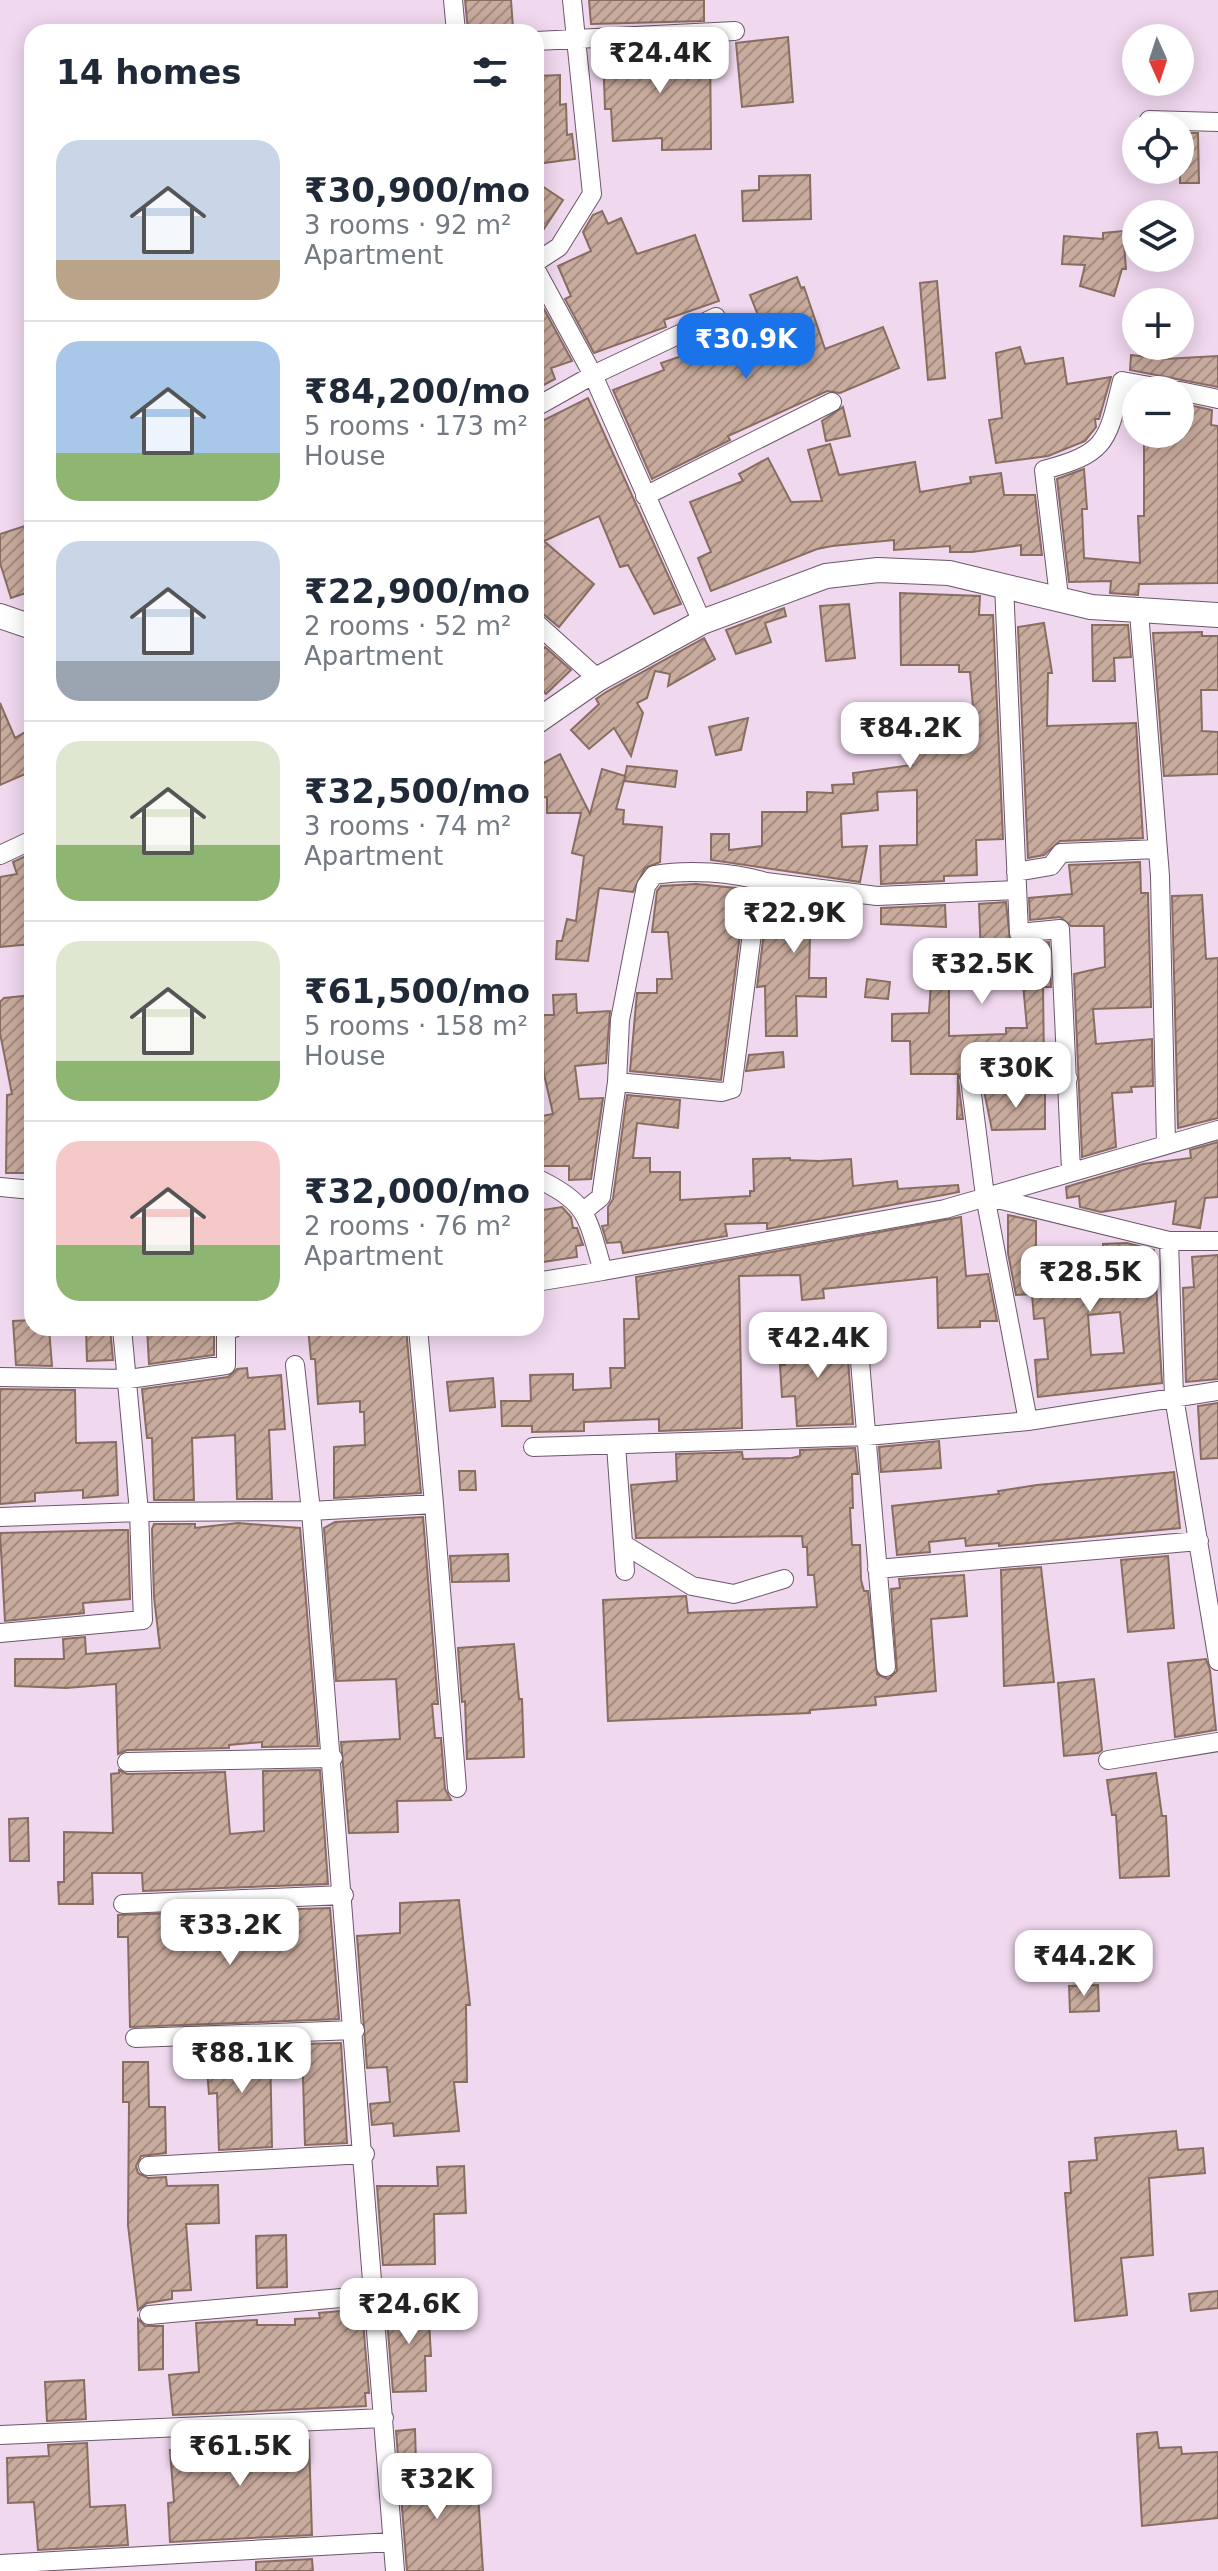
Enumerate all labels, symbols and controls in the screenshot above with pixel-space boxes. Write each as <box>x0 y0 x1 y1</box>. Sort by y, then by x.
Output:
north arrow <box>1122 24 1194 96</box>
map controls <box>1122 24 1194 448</box>
pin: ₹24.4K <box>595 27 725 95</box>
text: ₹24.4K <box>609 38 711 68</box>
icon: filters <box>468 50 512 94</box>
text: 14 homes <box>56 52 241 92</box>
button: locate <box>1122 112 1194 184</box>
text: ₹30,900/mo <box>304 170 530 210</box>
icon: home <box>120 172 216 268</box>
button: layers <box>1122 200 1194 272</box>
text: 3 rooms · 92 m² <box>304 210 512 240</box>
text: Apartment <box>304 240 443 270</box>
button: + <box>1122 288 1194 360</box>
pin: ₹30.9K <box>681 313 811 381</box>
text: ₹30.9K <box>695 324 797 354</box>
text: ₹84,200/mo <box>304 371 530 411</box>
icon: home <box>120 373 216 469</box>
button: − <box>1122 376 1194 448</box>
text: 5 rooms · 173 m² <box>304 411 528 441</box>
text: House <box>304 441 385 471</box>
text: ₹22,900/mo <box>304 571 530 611</box>
icon: home <box>120 573 216 669</box>
text: 2 rooms · 52 m² <box>304 611 512 641</box>
text: Apartment <box>304 641 443 671</box>
pin: ₹84.2K <box>845 702 975 770</box>
text: ₹84.2K <box>859 713 961 743</box>
text: ₹32,500/mo <box>304 771 530 811</box>
icon: home <box>120 773 216 869</box>
text: 3 rooms · 74 m² <box>304 811 512 841</box>
text: Apartment <box>304 841 443 871</box>
pin: ₹22.9K <box>729 887 859 955</box>
text: ₹22.9K <box>743 898 845 928</box>
pin: ₹32.5K <box>917 938 1047 1006</box>
text: ₹32.5K <box>931 949 1033 979</box>
text: ₹61,500/mo <box>304 971 530 1011</box>
icon: home <box>120 973 216 1069</box>
text: 5 rooms · 158 m² <box>304 1011 528 1041</box>
text: House <box>304 1041 385 1071</box>
pin: ₹30K <box>969 1042 1063 1110</box>
text: ₹30K <box>979 1053 1053 1083</box>
text: ₹32,000/mo <box>304 1171 530 1211</box>
icon: home <box>120 1173 216 1269</box>
text: 2 rooms · 76 m² <box>304 1211 512 1241</box>
text: Apartment <box>304 1241 443 1271</box>
pin: ₹28.5K <box>1025 1246 1155 1314</box>
text: ₹28.5K <box>1039 1257 1141 1287</box>
pin: ₹42.4K <box>753 1312 883 1380</box>
text: ₹42.4K <box>767 1323 869 1353</box>
pin: ₹33.2K <box>165 1899 295 1967</box>
text: ₹33.2K <box>179 1910 281 1940</box>
pin: ₹44.2K <box>1019 1930 1149 1998</box>
text: ₹44.2K <box>1033 1941 1135 1971</box>
pin: ₹88.1K <box>177 2027 307 2095</box>
text: ₹88.1K <box>191 2038 293 2068</box>
pin: ₹24.6K <box>344 2278 474 2346</box>
text: ₹24.6K <box>358 2289 460 2319</box>
pin: ₹61.5K <box>175 2420 305 2488</box>
text: ₹61.5K <box>189 2431 291 2461</box>
pin: ₹32K <box>390 2453 484 2521</box>
text: ₹32K <box>400 2464 474 2494</box>

